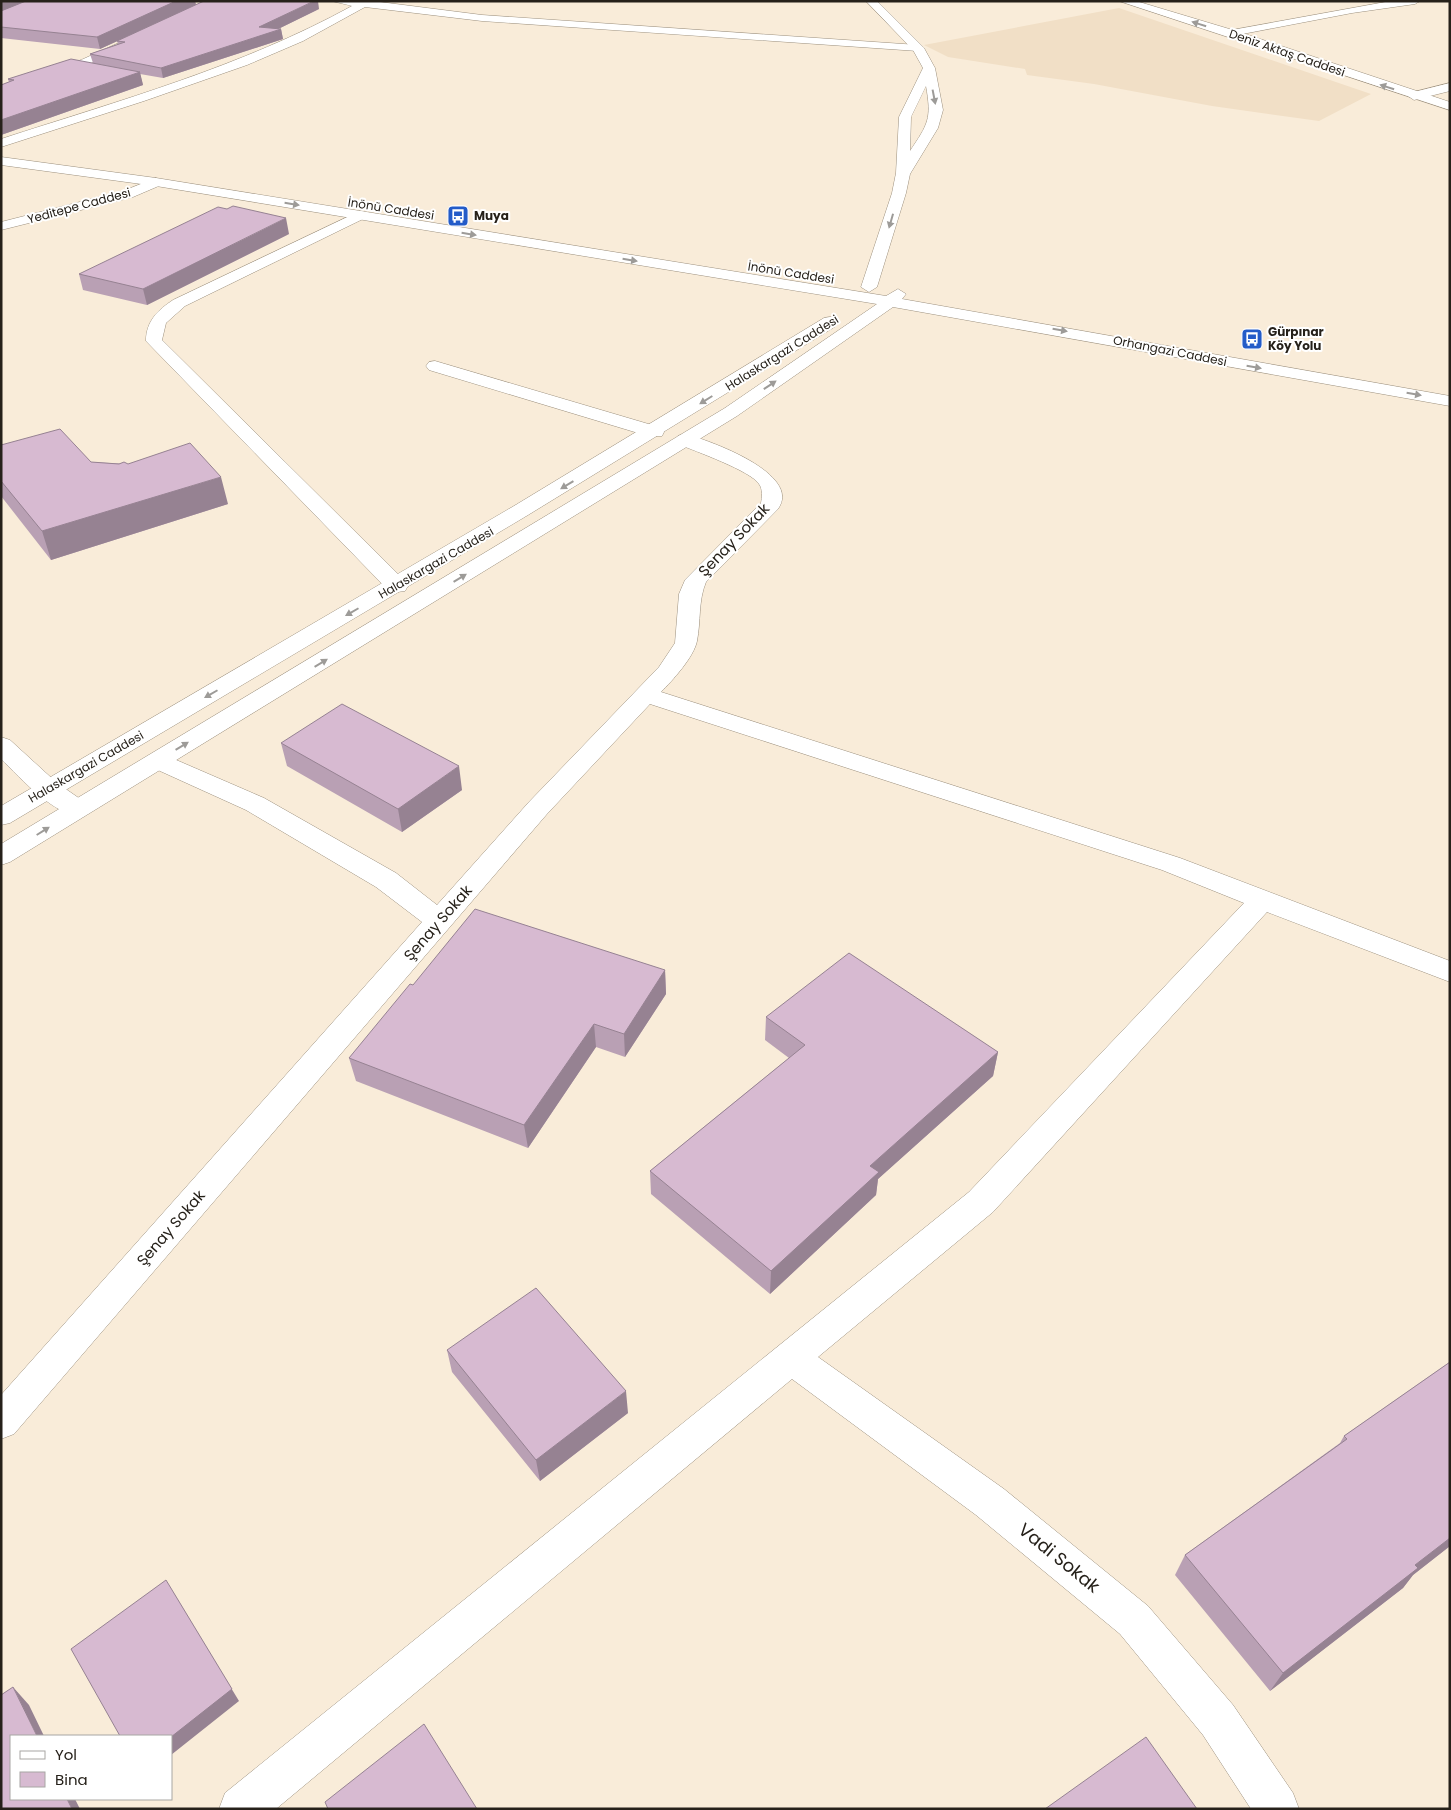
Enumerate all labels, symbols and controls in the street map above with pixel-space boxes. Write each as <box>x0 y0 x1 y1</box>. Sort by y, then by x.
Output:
one-way arrow <box>1192 19 1207 27</box>
street label: Deniz Aktaş Caddesi <box>1227 25 1348 80</box>
one-way arrow <box>1379 82 1394 90</box>
one-way arrow <box>931 90 939 106</box>
street label: Yeditepe Caddesi <box>25 184 132 227</box>
street label: İnönü Caddesi <box>347 193 435 224</box>
one-way arrow <box>284 201 300 209</box>
bus stop icon: Muya <box>446 204 470 228</box>
place label: Muya <box>474 207 509 224</box>
one-way arrow <box>886 213 894 228</box>
one-way arrow <box>462 230 478 238</box>
one-way arrow <box>622 256 638 264</box>
street label: İnönü Caddesi <box>747 257 835 288</box>
street label: Halaskargazi Caddesi <box>722 311 842 394</box>
place label: Gürpınar Köy Yolu <box>1268 323 1324 354</box>
one-way arrow <box>1052 326 1068 334</box>
bus stop icon: Gürpınar Köy Yolu <box>1240 327 1264 351</box>
street label: Orhangazi Caddesi <box>1112 331 1228 370</box>
one-way arrow <box>1246 363 1262 371</box>
one-way arrow <box>763 380 777 390</box>
one-way arrow <box>1406 391 1422 399</box>
one-way arrow <box>699 396 713 405</box>
one-way arrow <box>560 480 573 489</box>
street label: Şenay Sokak <box>693 498 774 581</box>
street label: Halaskargazi Caddesi <box>375 523 497 603</box>
one-way arrow <box>453 574 467 583</box>
one-way arrow <box>344 608 359 616</box>
one-way arrow <box>314 658 327 667</box>
one-way arrow <box>205 689 218 698</box>
street label: Halaskargazi Caddesi <box>25 727 147 807</box>
one-way arrow <box>175 742 188 751</box>
one-way arrow <box>36 826 49 835</box>
street label: Şenay Sokak <box>399 880 477 965</box>
street label: Şenay Sokak <box>132 1185 210 1270</box>
street label: Vadi Sokak <box>1013 1517 1106 1599</box>
legend <box>10 1735 172 1800</box>
text: Yol <box>55 1744 77 1765</box>
text: Bina <box>55 1769 88 1790</box>

